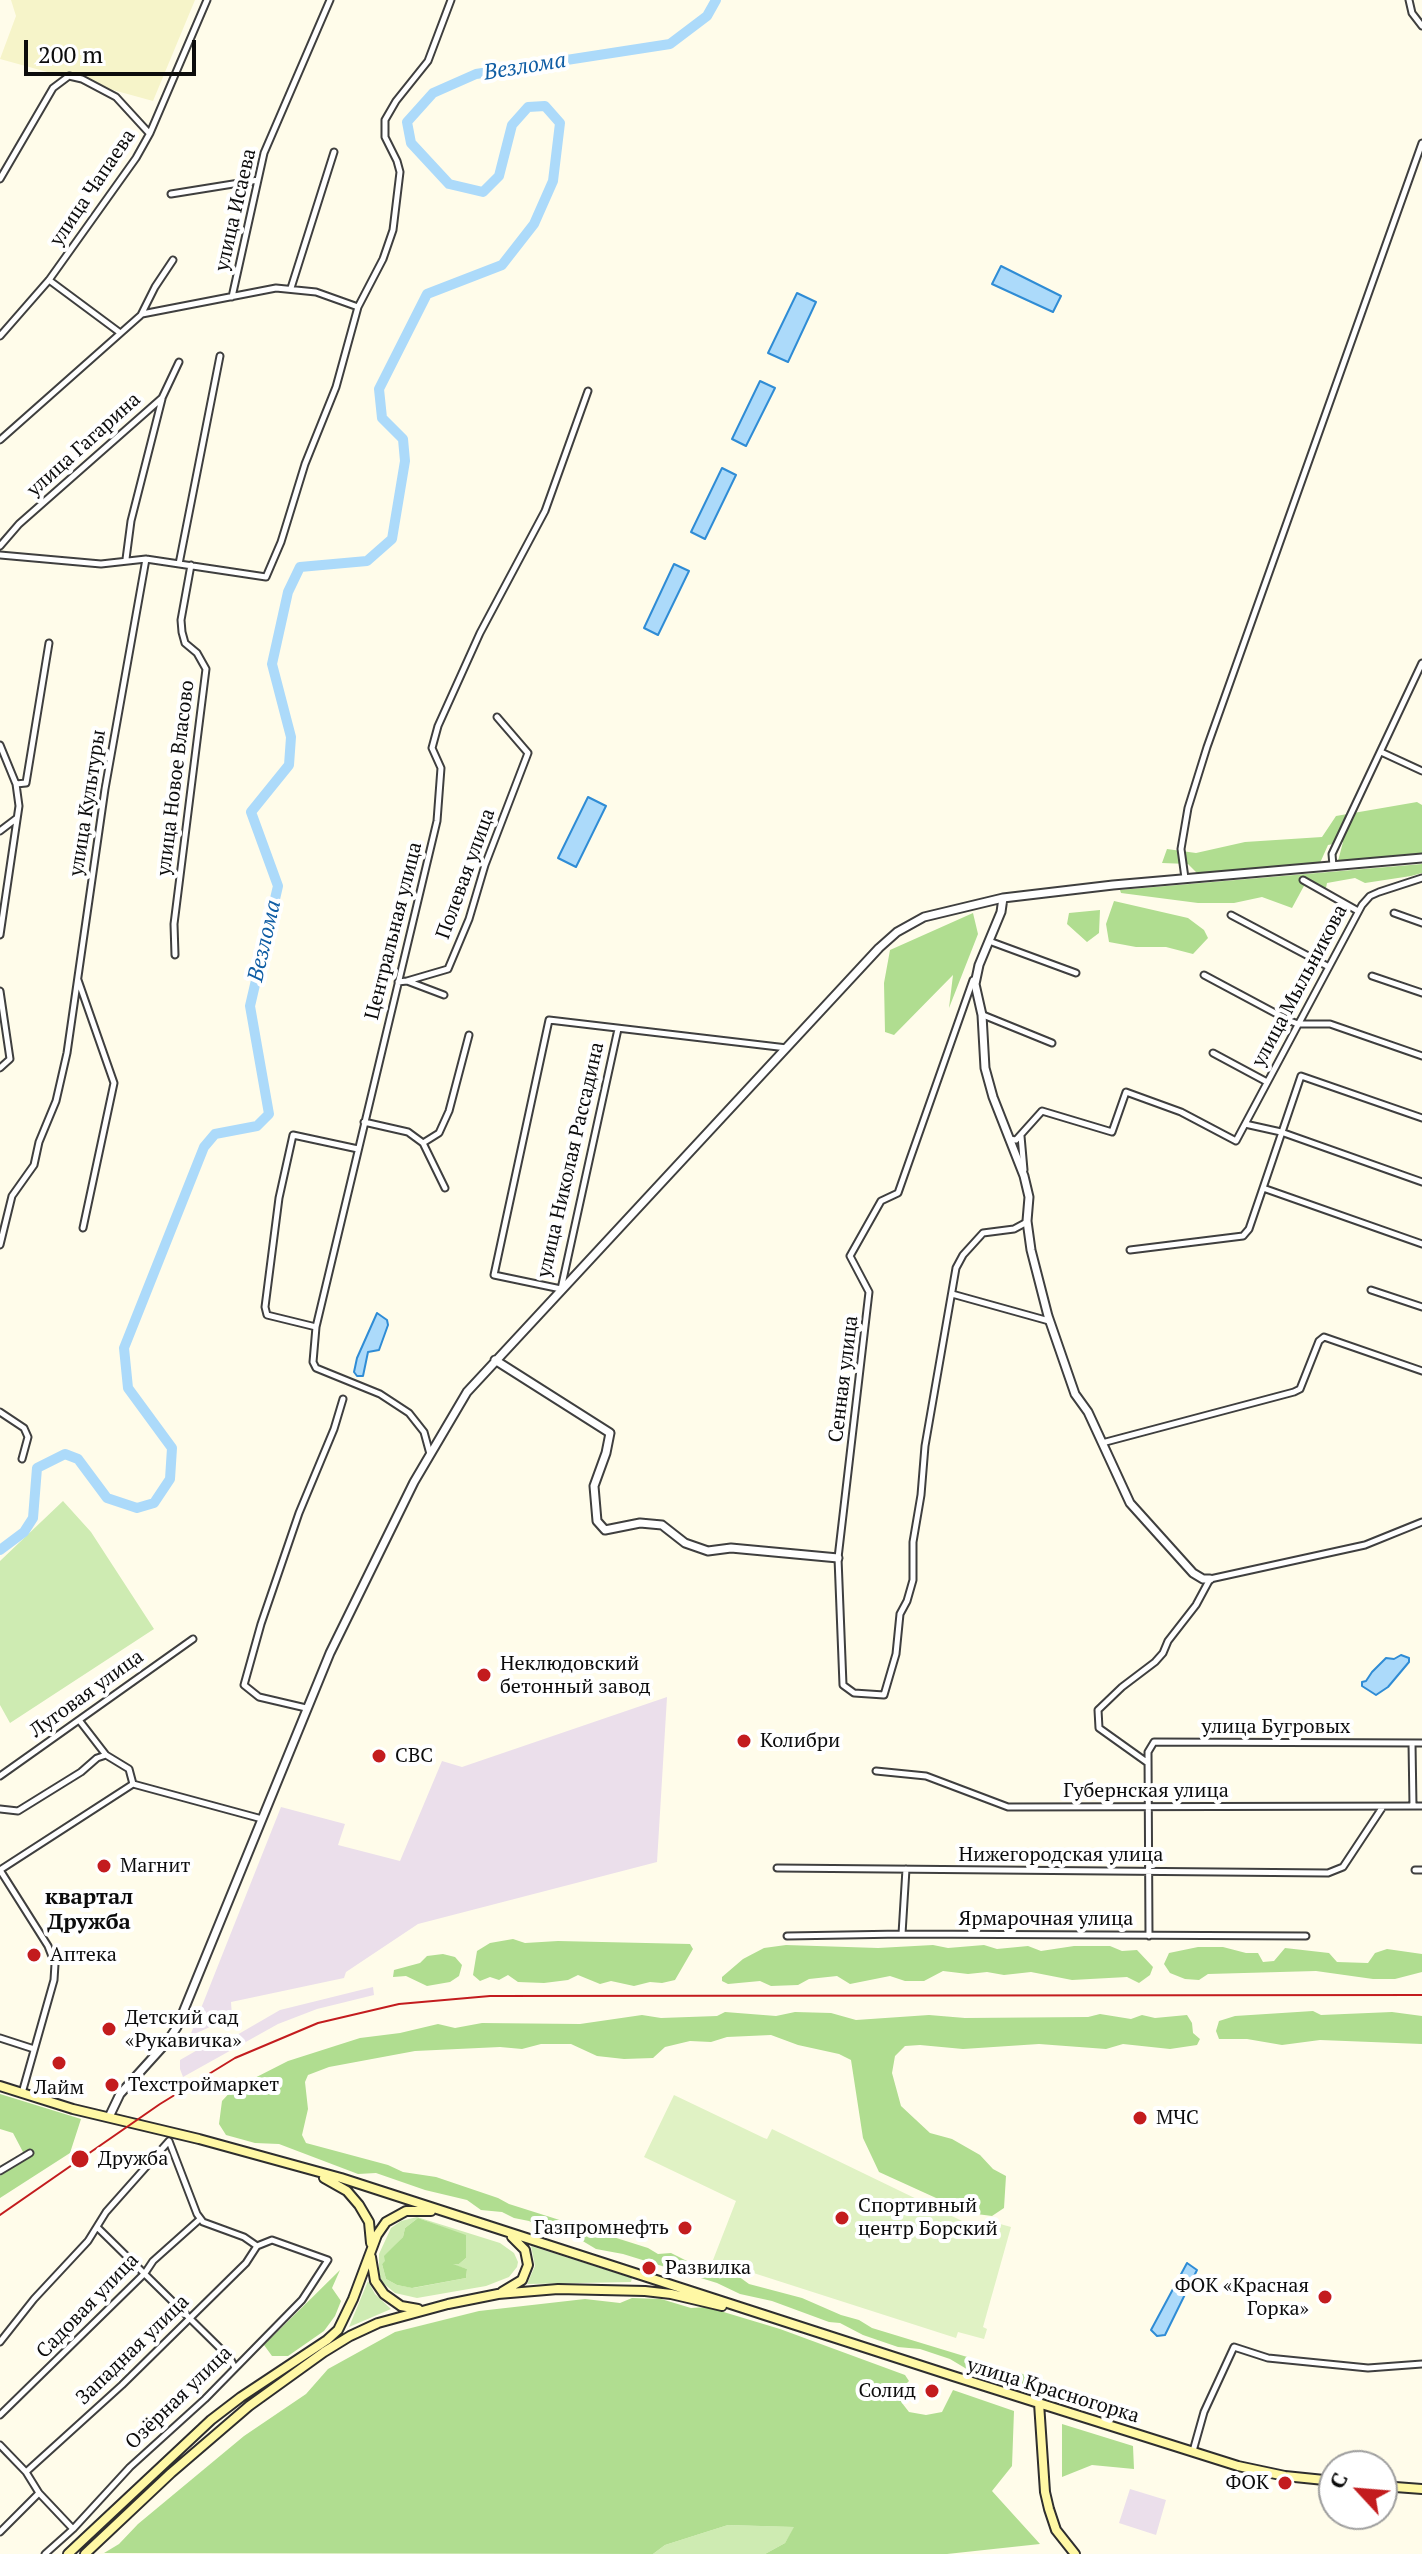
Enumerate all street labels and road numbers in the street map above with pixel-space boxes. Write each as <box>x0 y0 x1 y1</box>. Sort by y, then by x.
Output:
street label: улица Чапаева <box>45 125 141 251</box>
street label: улица Исаева <box>210 146 262 274</box>
street label: улица Гагарина <box>22 388 146 502</box>
street label: улица Новое Власово <box>152 679 200 877</box>
street label: улица Культуры <box>65 728 111 878</box>
street label: Полевая улица <box>431 805 501 943</box>
street label: Центральная улица <box>360 840 428 1022</box>
street label: улица Мыльникова <box>1247 901 1353 1071</box>
street label: улица Николая Рассадина <box>532 1040 610 1280</box>
street label: Сенная улица <box>824 1314 864 1444</box>
street label: Луговая улица <box>26 1645 148 1743</box>
street label: улица Бугровых <box>1202 1715 1350 1739</box>
street label: Губернская улица <box>1063 1779 1229 1803</box>
street label: Нижегородская улица <box>959 1843 1163 1867</box>
street label: Ярмарочная улица <box>959 1907 1133 1931</box>
street label: Садовая улица <box>32 2248 144 2364</box>
street label: Западная улица <box>71 2290 195 2410</box>
street label: Озёрная улица <box>121 2341 237 2455</box>
street label: улица Красногорка <box>964 2353 1142 2429</box>

